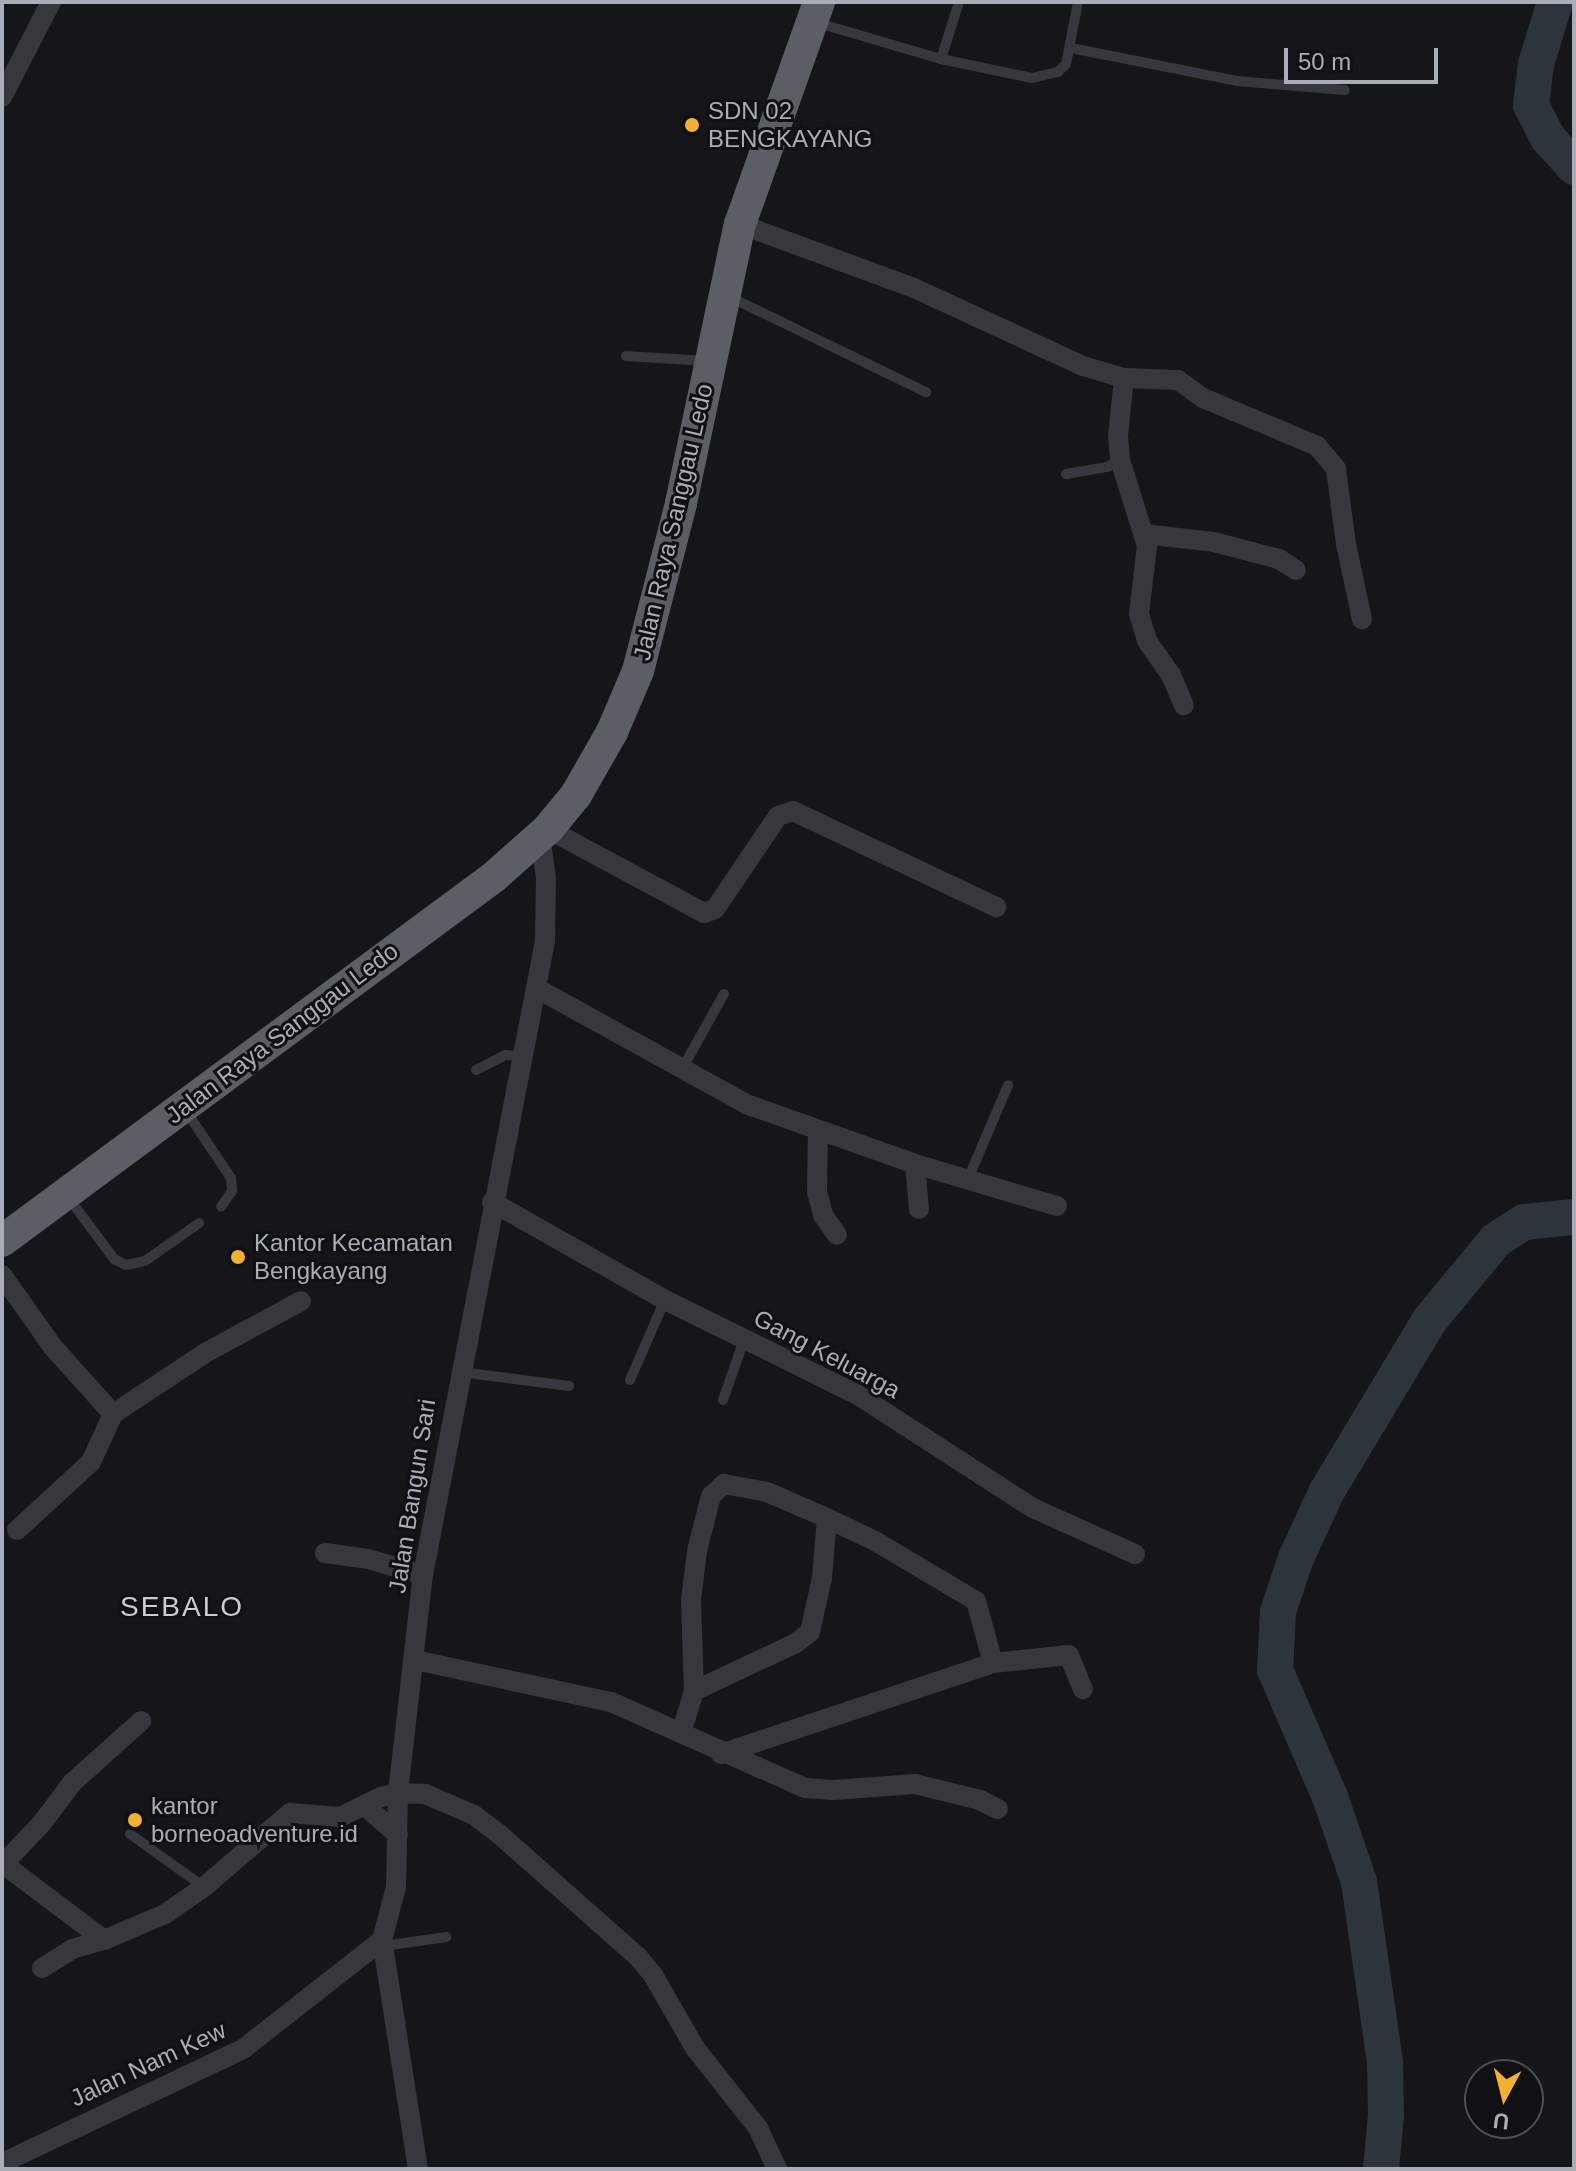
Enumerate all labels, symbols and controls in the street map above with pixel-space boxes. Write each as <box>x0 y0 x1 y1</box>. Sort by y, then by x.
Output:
scale bar <box>1288 32 1442 82</box>
text: 50 m <box>1298 48 1351 75</box>
place label: SDN 02 BENGKAYANG <box>708 97 872 153</box>
marker: SDN 02 BENGKAYANG <box>683 116 701 134</box>
street label: Jalan Raya Sanggau Ledo <box>627 381 719 663</box>
street label: Jalan Raya Sanggau Ledo <box>160 936 404 1130</box>
place label: Kantor Kecamatan Bengkayang <box>254 1229 453 1285</box>
marker: Kantor Kecamatan Bengkayang <box>229 1248 247 1266</box>
street label: Gang Keluarga <box>749 1303 905 1405</box>
street label: Jalan Bangun Sari <box>382 1397 442 1595</box>
district label: SEBALO <box>120 1590 244 1624</box>
place label: kantor borneoadventure.id <box>151 1792 358 1848</box>
marker: kantor borneoadventure.id <box>126 1811 144 1829</box>
street label: Jalan Nam Kew <box>66 2015 230 2113</box>
north arrow <box>1464 2059 1544 2139</box>
text: U <box>1492 2108 1511 2135</box>

